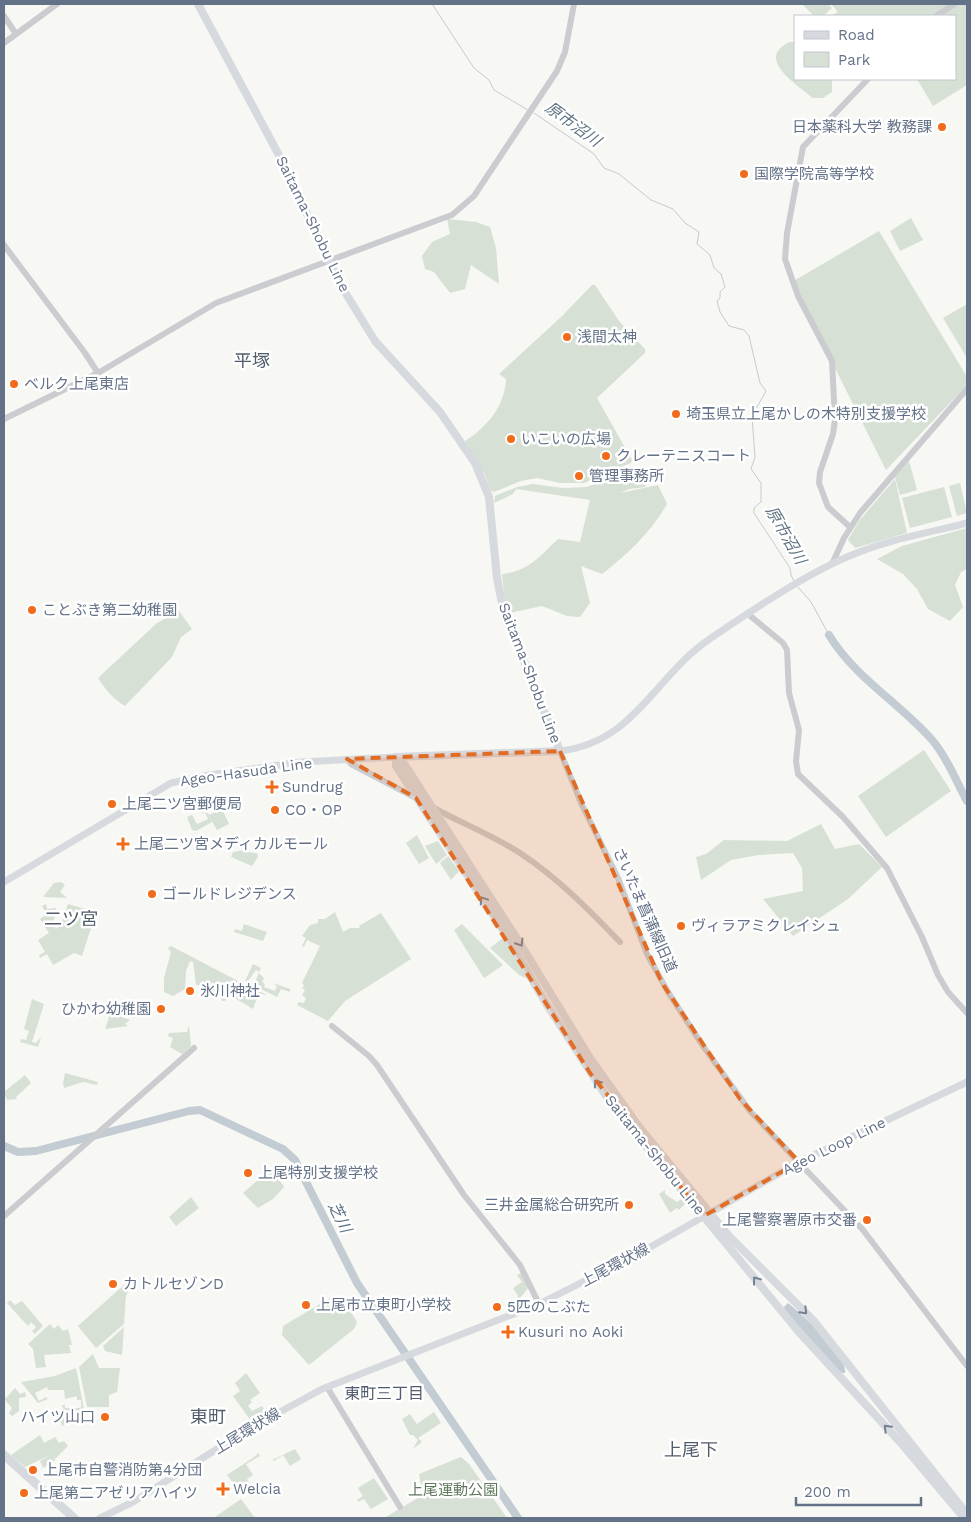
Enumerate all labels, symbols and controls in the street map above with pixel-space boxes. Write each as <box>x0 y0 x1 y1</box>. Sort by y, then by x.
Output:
legend <box>794 15 956 80</box>
text: Road <box>838 26 875 44</box>
text: Park <box>838 51 871 69</box>
water label: 原市沼川 <box>542 98 606 152</box>
place label: 日本薬科大学 教務課 <box>792 118 932 136</box>
marker: 日本薬科大学 教務課 <box>936 121 948 133</box>
street label: Saitama-Shobu Line <box>272 153 354 295</box>
place label: 国際学院高等学校 <box>754 165 874 183</box>
marker: 国際学院高等学校 <box>738 168 750 180</box>
place label: 浅間太神 <box>577 328 637 346</box>
marker: 浅間太神 <box>561 331 573 343</box>
district label: 平塚 <box>234 350 270 371</box>
place label: ベルク上尾東店 <box>24 375 129 393</box>
marker: ベルク上尾東店 <box>8 378 20 390</box>
place label: 埼玉県立上尾かしの木特別支援学校 <box>686 405 926 423</box>
marker: 埼玉県立上尾かしの木特別支援学校 <box>670 408 682 420</box>
place label: いこいの広場 <box>521 430 611 448</box>
marker: いこいの広場 <box>505 433 517 445</box>
place label: クレーテニスコート <box>616 447 751 465</box>
marker: クレーテニスコート <box>600 450 612 462</box>
place label: 管理事務所 <box>589 467 664 485</box>
marker: 管理事務所 <box>573 470 585 482</box>
water label: 原市沼川 <box>762 503 811 569</box>
street label: Saitama-Shobu Line <box>495 600 565 746</box>
place label: ことぶき第二幼稚園 <box>42 601 177 619</box>
marker: ことぶき第二幼稚園 <box>26 604 38 616</box>
street label: Ageo-Hasuda Line <box>179 754 313 790</box>
place label: Sundrug <box>282 778 343 796</box>
marker: Sundrug <box>266 781 278 793</box>
place label: 上尾二ツ宮郵便局 <box>122 795 242 813</box>
marker: 上尾二ツ宮郵便局 <box>106 798 118 810</box>
place label: CO・OP <box>285 801 342 819</box>
marker: CO・OP <box>269 804 281 816</box>
place label: 上尾二ツ宮メディカルモール <box>134 835 328 853</box>
marker: 上尾二ツ宮メディカルモール <box>116 837 130 851</box>
street label: さいたま菖蒲線旧道 <box>609 845 681 975</box>
place label: ゴールドレジデンス <box>162 885 297 903</box>
marker: ゴールドレジデンス <box>146 888 158 900</box>
one-way arrow <box>480 896 489 906</box>
district label: 二ツ宮 <box>44 908 98 929</box>
place label: ヴィラアミクレイシュ <box>691 917 841 935</box>
marker: ヴィラアミクレイシュ <box>675 920 687 932</box>
one-way arrow <box>514 937 523 947</box>
place label: 氷川神社 <box>200 982 260 1000</box>
marker: 氷川神社 <box>184 985 196 997</box>
place label: ひかわ幼稚園 <box>61 1000 151 1018</box>
marker: ひかわ幼稚園 <box>155 1003 167 1015</box>
one-way arrow <box>594 1079 603 1088</box>
street label: Saitama-Shobu Line <box>601 1091 709 1219</box>
street label: Ageo Loop Line <box>779 1113 889 1179</box>
place label: 上尾特別支援学校 <box>258 1164 378 1182</box>
marker: 上尾特別支援学校 <box>242 1167 254 1179</box>
place label: 三井金属総合研究所 <box>484 1196 619 1214</box>
water label: 芝川 <box>324 1198 356 1237</box>
marker: 三井金属総合研究所 <box>623 1199 635 1211</box>
place label: 上尾警察署原市交番 <box>722 1211 857 1229</box>
marker: 上尾警察署原市交番 <box>861 1214 873 1226</box>
street label: 上尾環状線 <box>578 1239 652 1291</box>
place label: カトルセゾンD <box>123 1275 224 1293</box>
one-way arrow <box>754 1277 762 1286</box>
marker: カトルセゾンD <box>107 1278 119 1290</box>
place label: 上尾市立東町小学校 <box>316 1296 451 1314</box>
place label: 5匹のこぶた <box>507 1298 591 1316</box>
marker: 上尾市立東町小学校 <box>300 1299 312 1311</box>
marker: 5匹のこぶた <box>491 1301 503 1313</box>
one-way arrow <box>798 1306 807 1315</box>
place label: Kusuri no Aoki <box>518 1323 623 1341</box>
marker: Kusuri no Aoki <box>502 1326 514 1338</box>
district label: 東町三丁目 <box>344 1384 424 1403</box>
street label: 上尾環状線 <box>210 1404 284 1458</box>
district label: 東町 <box>190 1406 226 1427</box>
place label: ハイツ山口 <box>20 1408 95 1426</box>
marker: ハイツ山口 <box>99 1411 111 1423</box>
one-way arrow <box>883 1425 892 1434</box>
district label: 上尾下 <box>664 1439 718 1460</box>
place label: 上尾市自警消防第4分団 <box>43 1461 202 1479</box>
marker: 上尾市自警消防第4分団 <box>27 1464 39 1476</box>
scale bar <box>796 1474 921 1506</box>
place label: Welcia <box>233 1480 282 1498</box>
park label: 上尾運動公園 <box>408 1481 498 1499</box>
marker: Welcia <box>217 1483 229 1495</box>
text: 200 m <box>804 1483 851 1501</box>
place label: 上尾第二アゼリアハイツ <box>34 1484 198 1502</box>
marker: 上尾第二アゼリアハイツ <box>18 1487 30 1499</box>

